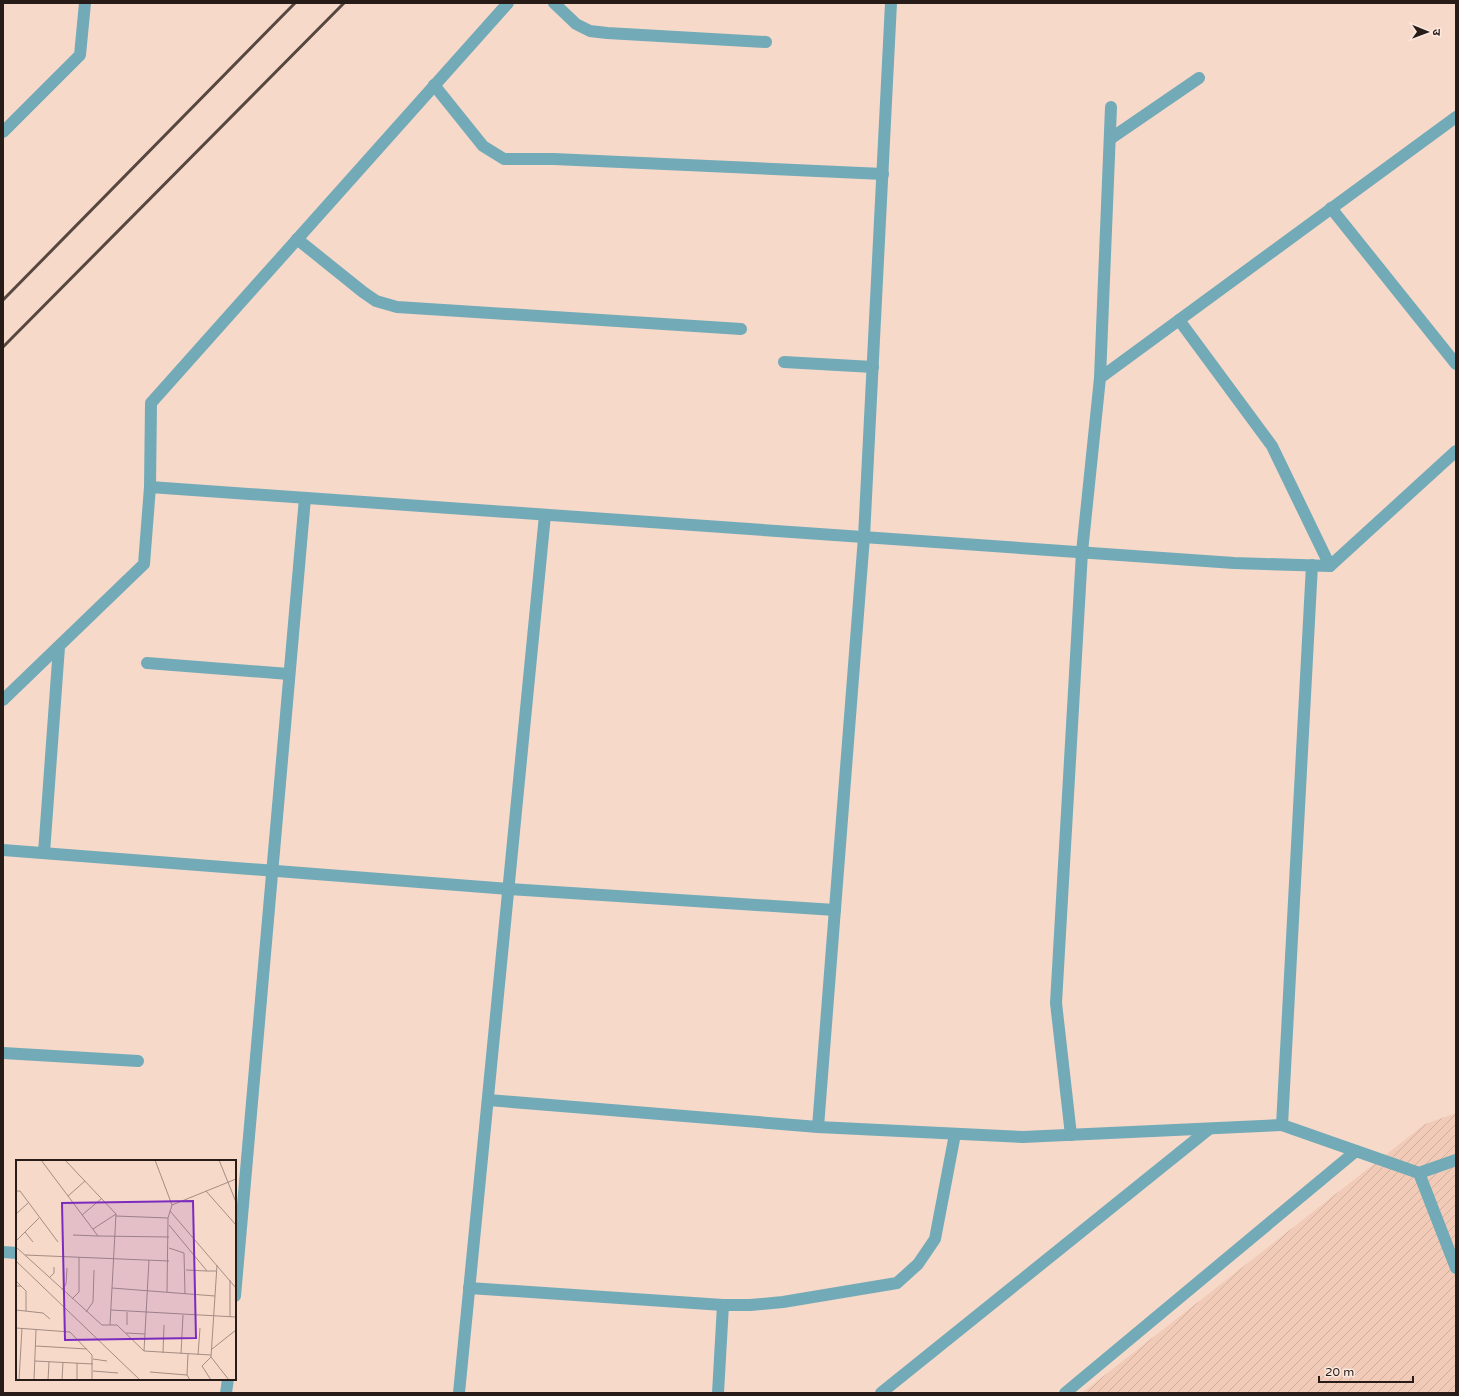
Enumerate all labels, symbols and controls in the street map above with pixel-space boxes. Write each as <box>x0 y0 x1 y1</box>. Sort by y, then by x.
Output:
north arrow <box>1407 12 1447 52</box>
text: उ <box>1430 29 1443 36</box>
inset map <box>16 1160 236 1380</box>
scale bar <box>1319 1358 1413 1384</box>
text: 20 m <box>1325 1365 1354 1379</box>

